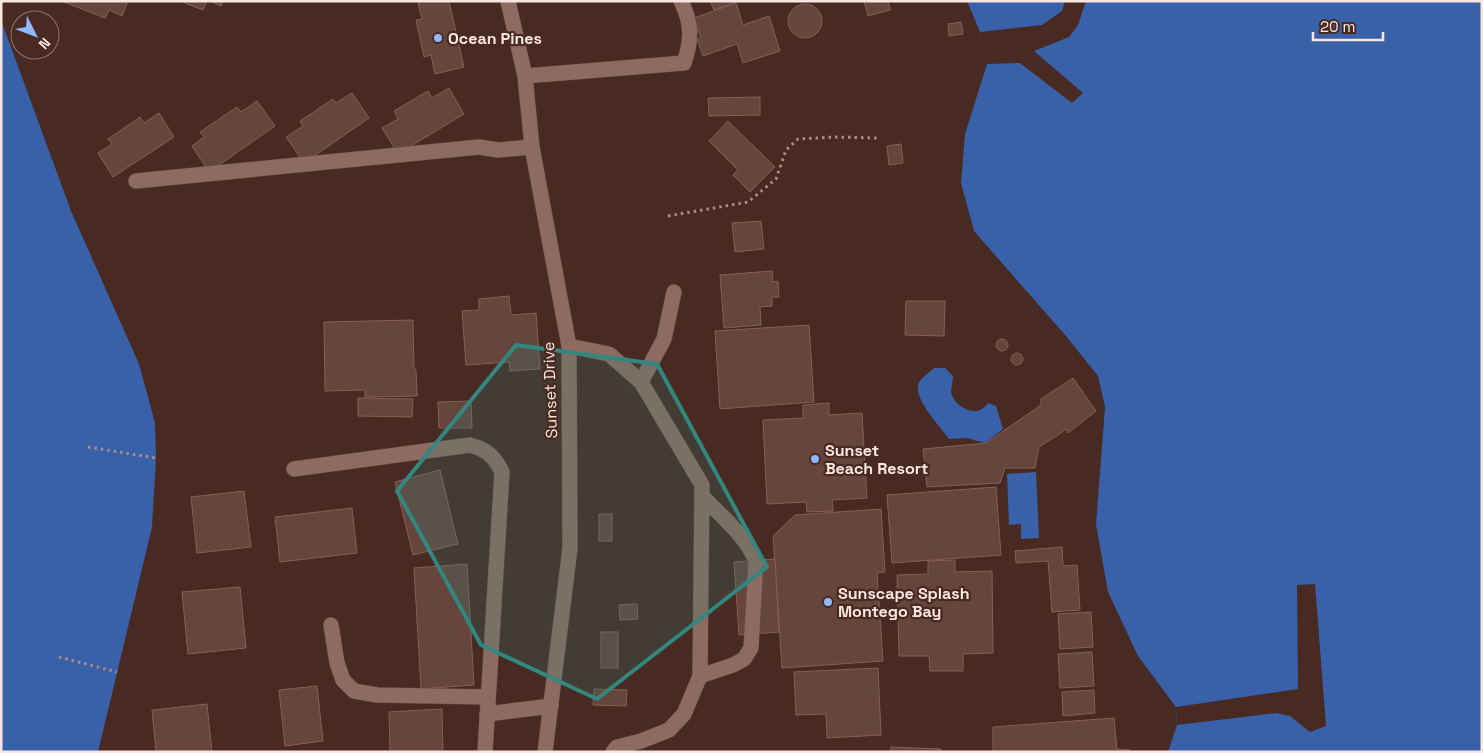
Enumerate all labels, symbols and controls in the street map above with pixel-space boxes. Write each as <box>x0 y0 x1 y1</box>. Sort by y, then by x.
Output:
north arrow <box>10 10 60 60</box>
scale bar <box>1313 10 1383 42</box>
text: 20 m <box>1320 17 1355 36</box>
place label: Ocean Pines <box>448 28 542 49</box>
marker: Ocean Pines <box>432 32 444 44</box>
text: N <box>35 34 54 53</box>
street label: Sunset Drive <box>538 341 562 439</box>
place label: Sunset Beach Resort <box>825 440 928 479</box>
marker: Sunset Beach Resort <box>809 453 821 465</box>
place label: Sunscape Splash Montego Bay <box>838 583 970 622</box>
marker: Sunscape Splash Montego Bay <box>822 596 834 608</box>

